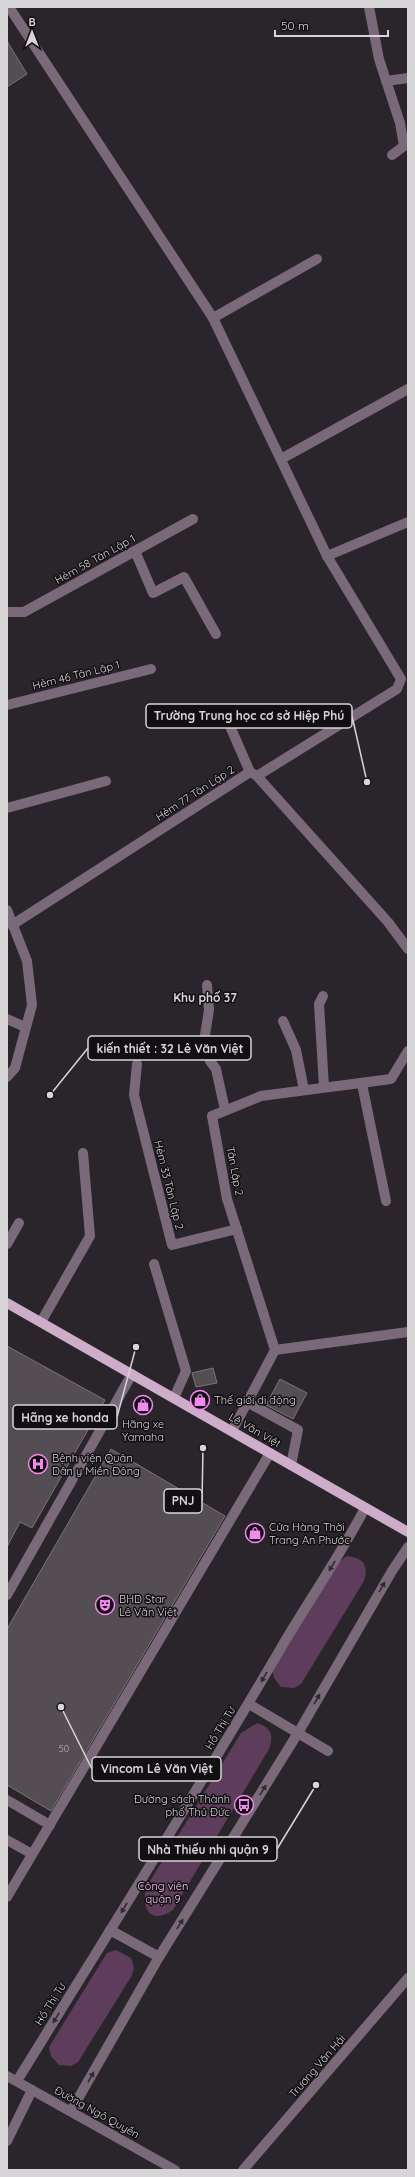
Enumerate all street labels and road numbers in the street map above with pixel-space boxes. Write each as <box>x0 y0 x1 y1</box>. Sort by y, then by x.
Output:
street label: Hẻm 58 Tân Lập 1 <box>52 531 138 587</box>
street label: Hẻm 46 Tân Lập 1 <box>31 657 121 693</box>
street label: Hẻm 77 Tân Lập 2 <box>153 762 237 824</box>
street label: Hẻm 33 Tân Lập 2 <box>151 1139 187 1231</box>
street label: Tân Lập 2 <box>223 1145 247 1197</box>
street label: Lê Văn Việt <box>226 1409 284 1451</box>
street label: Hồ Thị Tư <box>202 1703 239 1752</box>
street label: Hồ Thị Tư <box>32 1980 69 2028</box>
street label: Trương Văn Hải <box>286 2031 348 2101</box>
street label: Đường Ngô Quyền <box>52 2083 142 2141</box>

